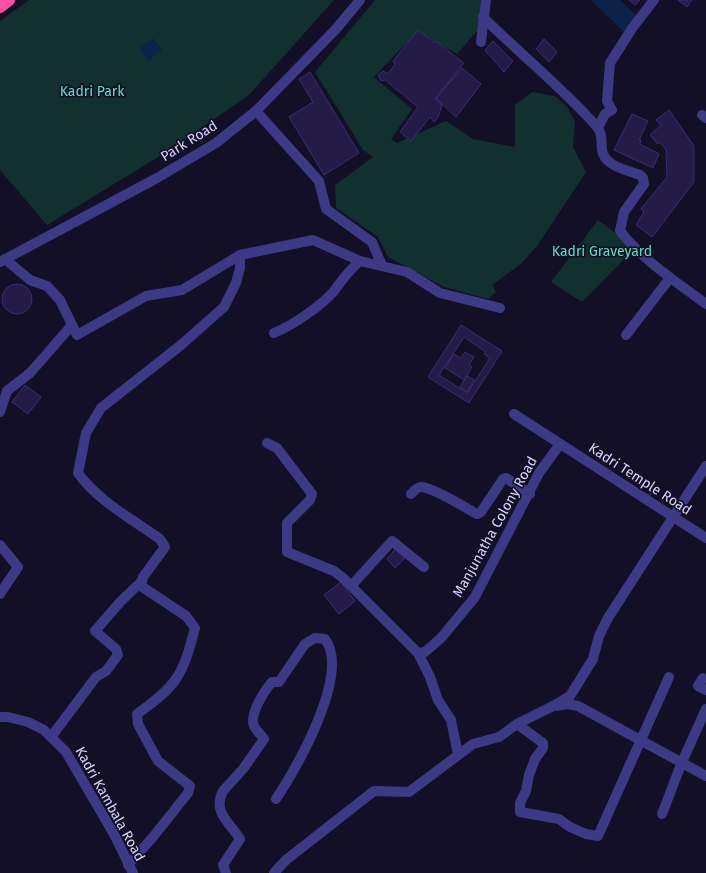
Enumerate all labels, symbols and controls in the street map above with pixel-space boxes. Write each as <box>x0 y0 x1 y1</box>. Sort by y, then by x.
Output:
park label: Kadri Park <box>60 83 125 100</box>
street label: Park Road <box>158 117 220 165</box>
park label: Kadri Graveyard <box>552 243 652 260</box>
street label: Kadri Temple Road <box>585 439 695 519</box>
street label: Manjunatha Colony Road <box>449 454 541 600</box>
street label: Kadri Kambala Road <box>71 744 149 864</box>

